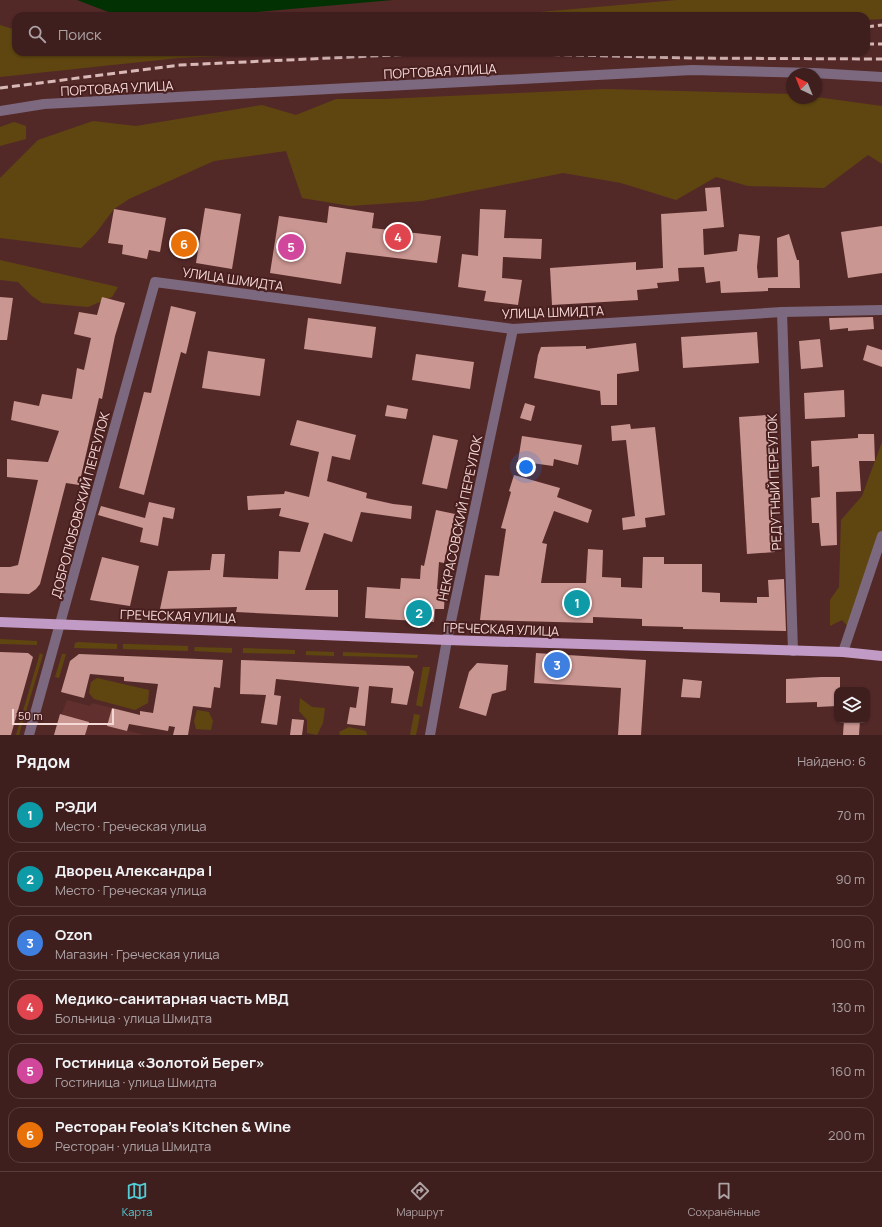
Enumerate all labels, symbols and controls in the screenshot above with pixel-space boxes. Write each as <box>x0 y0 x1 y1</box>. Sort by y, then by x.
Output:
search box <box>12 12 870 56</box>
icon: search <box>26 23 48 45</box>
text: Поиск <box>58 24 102 45</box>
street label: ПОРТОВАЯ УЛИЦА <box>383 59 497 83</box>
north arrow <box>786 68 822 104</box>
street label: ПОРТОВАЯ УЛИЦА <box>60 76 174 100</box>
pin: 4 <box>385 222 411 252</box>
pin: 6 <box>171 229 197 259</box>
pin: 5 <box>278 232 304 262</box>
street label: УЛИЦА ШМИДТА <box>181 263 285 295</box>
street label: УЛИЦА ШМИДТА <box>502 301 604 323</box>
street label: ДОБРОЛЮБОВСКИЙ ПЕРЕУЛОК <box>46 409 114 600</box>
street label: РЕДУТНЫЙ ПЕРЕУЛОК <box>763 413 785 551</box>
street label: НЕКРАСОВСКИЙ ПЕРЕУЛОК <box>434 433 486 602</box>
your location <box>516 457 536 477</box>
pin: 1 <box>564 588 590 618</box>
pin: 2 <box>406 598 432 628</box>
street label: ГРЕЧЕСКАЯ УЛИЦА <box>120 605 236 627</box>
street label: ГРЕЧЕСКАЯ УЛИЦА <box>443 618 559 640</box>
pin: 3 <box>544 650 570 680</box>
map controls <box>834 687 870 723</box>
button: layers <box>834 687 870 723</box>
scale bar <box>12 707 114 726</box>
text: 50 m <box>18 708 43 723</box>
text: Рядом <box>16 750 70 773</box>
text: Найдено: 6 <box>797 752 866 770</box>
text: РЭДИ <box>55 796 97 817</box>
text: 1 <box>27 806 33 824</box>
text: 70 m <box>837 806 865 824</box>
text: Место · Греческая улица <box>55 817 206 835</box>
text: Дворец Александра I <box>55 860 212 881</box>
text: 2 <box>26 870 34 888</box>
text: 90 m <box>835 870 865 888</box>
text: Место · Греческая улица <box>55 881 206 899</box>
text: Ozon <box>55 924 92 945</box>
text: 3 <box>26 934 34 952</box>
text: 100 m <box>830 934 865 952</box>
text: Магазин · Греческая улица <box>55 945 220 963</box>
text: Медико-санитарная часть МВД <box>55 988 289 1009</box>
text: 4 <box>26 998 34 1016</box>
text: 130 m <box>831 998 865 1016</box>
text: Больница · улица Шмидта <box>55 1009 212 1027</box>
text: Гостиница «Золотой Берег» <box>55 1052 265 1073</box>
text: 5 <box>26 1062 34 1080</box>
text: 160 m <box>830 1062 865 1080</box>
text: Гостиница · улица Шмидта <box>55 1073 217 1091</box>
text: Ресторан Feola’s Kitchen & Wine <box>55 1116 291 1137</box>
text: 6 <box>26 1126 34 1144</box>
text: 200 m <box>828 1126 865 1144</box>
text: Ресторан · улица Шмидта <box>55 1137 211 1155</box>
tab: Карта <box>122 1180 152 1219</box>
tab: Маршрут <box>396 1180 444 1219</box>
tab: Сохранённые <box>688 1180 760 1219</box>

